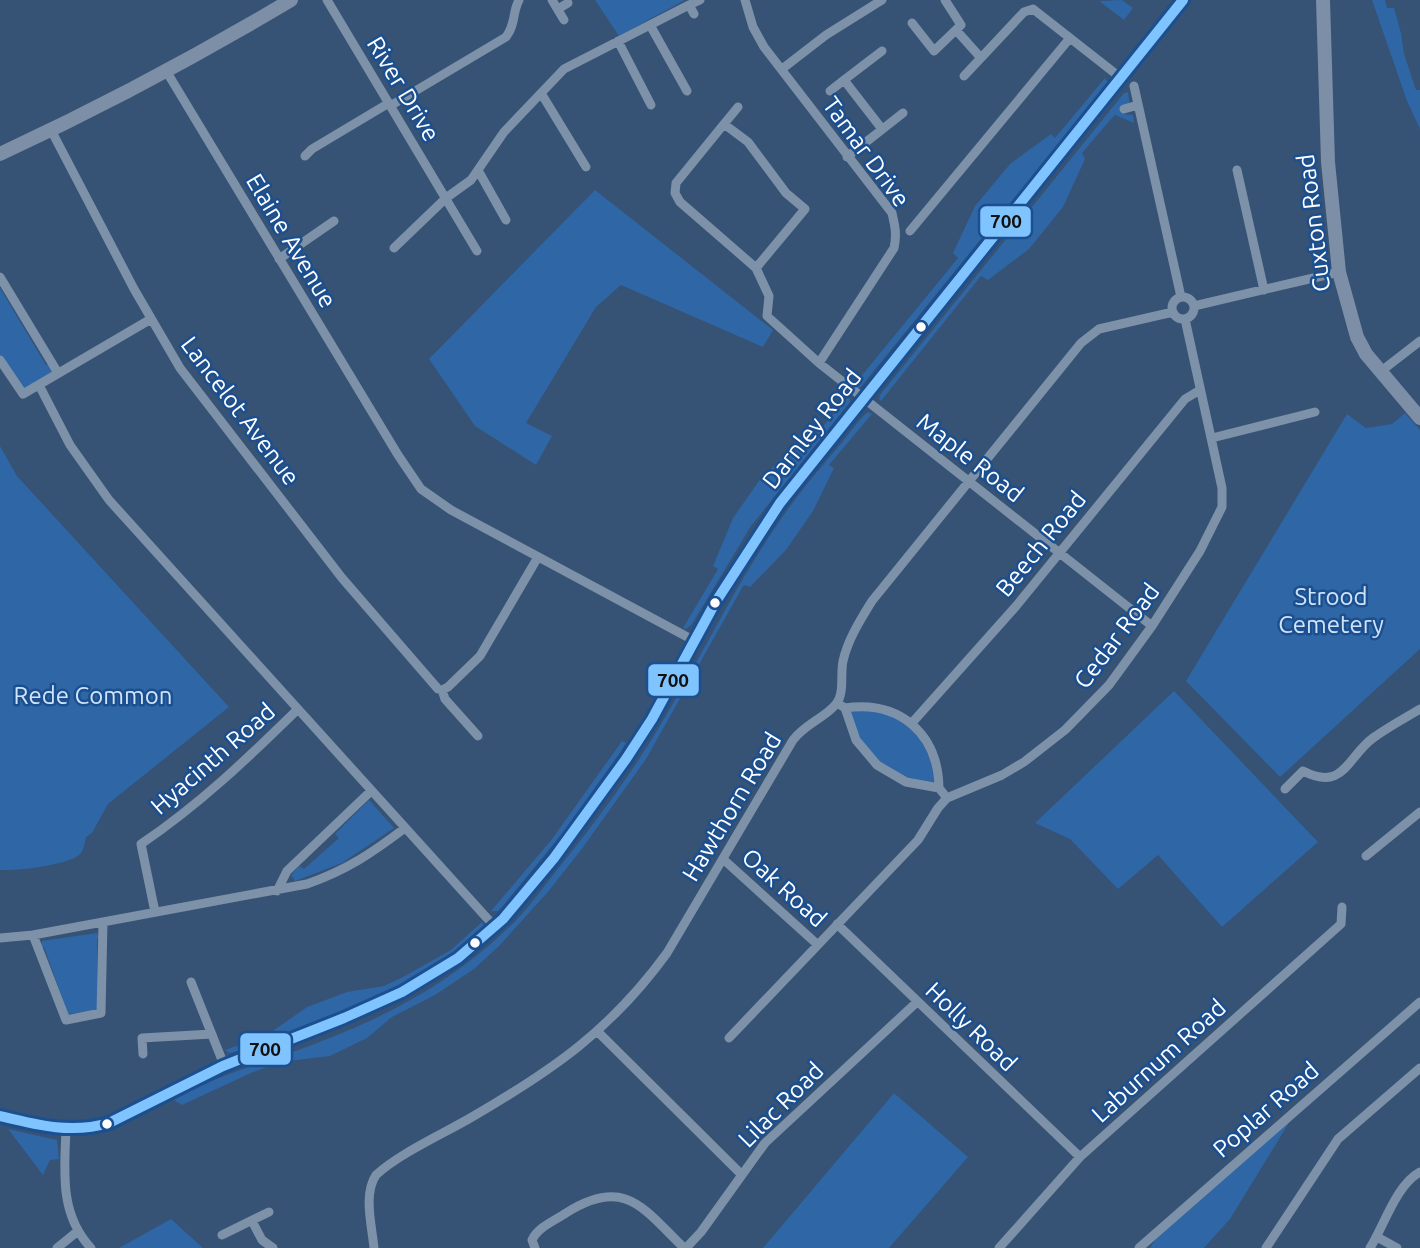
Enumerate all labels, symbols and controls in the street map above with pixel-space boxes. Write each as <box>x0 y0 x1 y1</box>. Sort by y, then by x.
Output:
street label: River Drive <box>362 32 445 146</box>
street label: Tamar Drive <box>818 92 915 212</box>
street label: Cuxton Road <box>1292 153 1335 293</box>
street label: Elaine Avenue <box>241 169 342 313</box>
line badge: 700 <box>979 205 1032 238</box>
text: 700 <box>990 210 1022 232</box>
unlabelled marker <box>914 320 928 334</box>
street label: Lancelot Avenue <box>176 331 305 490</box>
street label: Darnley Road <box>757 364 867 494</box>
street label: Maple Road <box>912 408 1029 508</box>
street label: Beech Road <box>990 486 1091 602</box>
street label: Cedar Road <box>1068 578 1165 693</box>
park label: Strood Cemetery <box>1278 583 1384 638</box>
unlabelled marker <box>708 596 722 610</box>
line badge: 700 <box>647 663 700 697</box>
text: 700 <box>657 669 689 691</box>
park label: Rede Common <box>14 682 172 709</box>
street label: Hyacinth Road <box>145 698 280 820</box>
street label: Hawthorn Road <box>677 728 787 886</box>
street label: Oak Road <box>737 843 832 932</box>
unlabelled marker <box>468 936 482 950</box>
street label: Holly Road <box>920 977 1022 1077</box>
street label: Laburnum Road <box>1086 994 1231 1128</box>
line badge: 700 <box>239 1032 292 1066</box>
text: 700 <box>249 1038 281 1060</box>
street label: Lilac Road <box>733 1057 829 1153</box>
street label: Poplar Road <box>1207 1057 1324 1163</box>
unlabelled marker <box>100 1117 114 1131</box>

